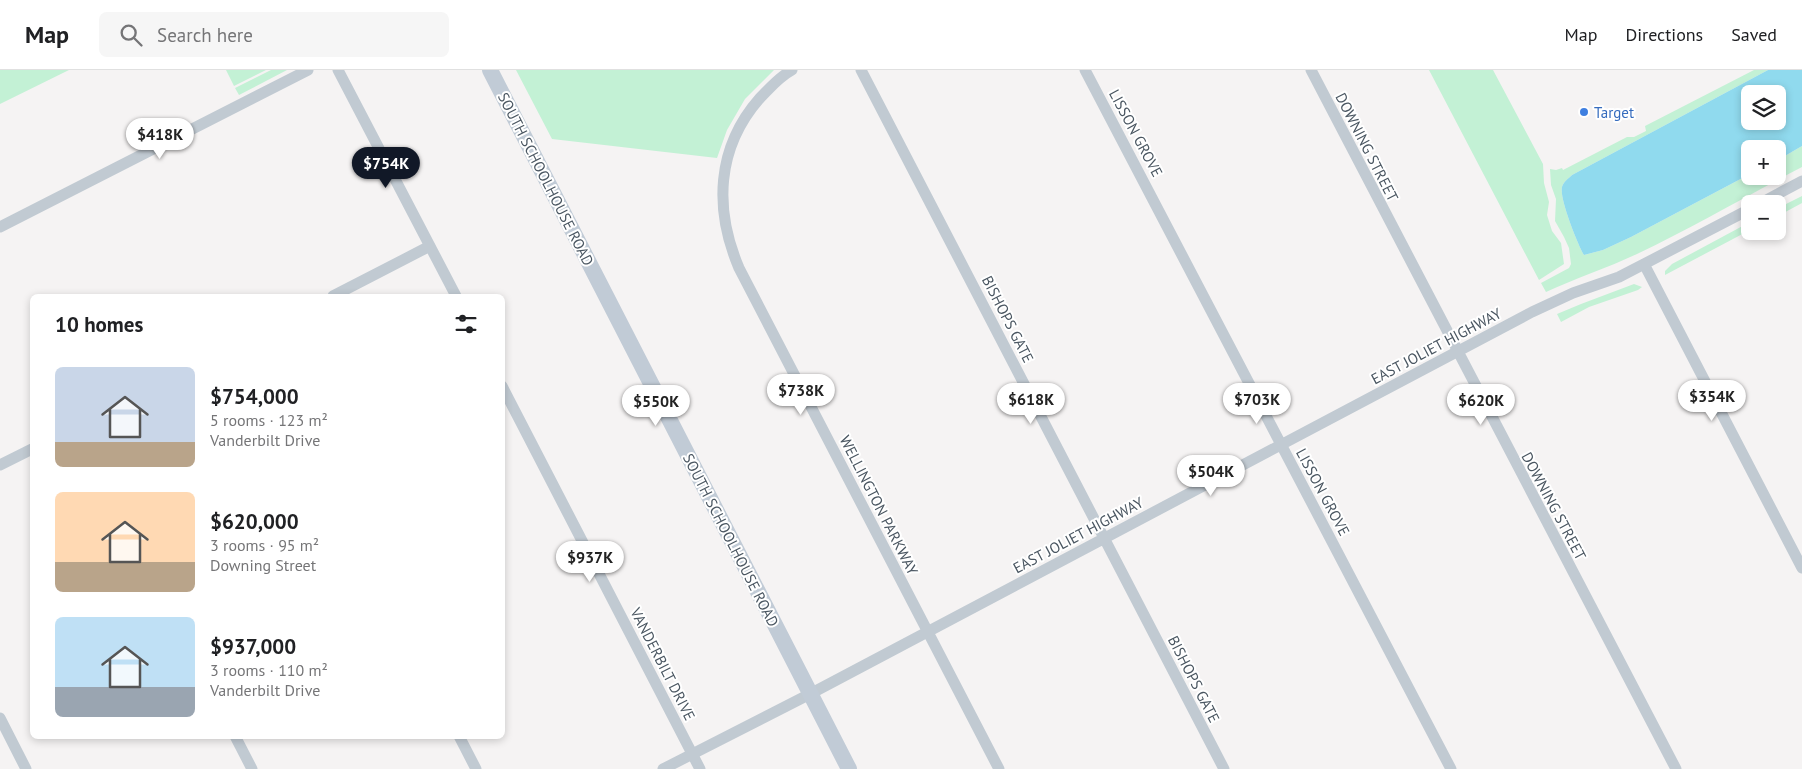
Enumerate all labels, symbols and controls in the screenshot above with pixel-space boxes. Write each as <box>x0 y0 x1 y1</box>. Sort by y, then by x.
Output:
search box <box>99 12 449 57</box>
text: Map <box>25 19 69 50</box>
icon: search <box>117 21 145 49</box>
text: Search here <box>157 23 253 47</box>
text: Map <box>1565 23 1597 46</box>
text: Directions <box>1625 23 1703 46</box>
text: Saved <box>1731 23 1777 46</box>
map controls <box>1741 85 1786 240</box>
button: layers <box>1741 85 1786 130</box>
street label: LISSON GROVE <box>1105 86 1167 180</box>
street label: SOUTH SCHOOLHOUSE ROAD <box>494 89 598 269</box>
street label: DOWNING STREET <box>1331 89 1403 205</box>
place label: Target <box>1594 103 1634 122</box>
marker: Target <box>1578 106 1590 118</box>
pin: $418K <box>125 118 195 160</box>
text: $418K <box>137 124 183 144</box>
button: + <box>1741 140 1786 185</box>
pin: $754K <box>351 146 421 189</box>
text: $754K <box>363 153 409 173</box>
button: − <box>1741 195 1786 240</box>
street label: BISHOPS GATE <box>978 272 1038 366</box>
street label: EAST JOLIET HIGHWAY <box>1368 303 1505 388</box>
icon: filters <box>452 310 480 338</box>
text: 10 homes <box>55 311 143 338</box>
pin: $738K <box>766 374 836 416</box>
text: $738K <box>778 380 824 400</box>
pin: $354K <box>1677 380 1747 422</box>
pin: $618K <box>996 382 1066 425</box>
pin: $703K <box>1222 382 1292 425</box>
text: $754,000 <box>210 383 299 410</box>
pin: $550K <box>621 384 691 427</box>
pin: $620K <box>1446 384 1516 426</box>
text: $354K <box>1689 386 1735 406</box>
icon: home <box>95 387 155 447</box>
text: $618K <box>1008 389 1054 409</box>
text: $703K <box>1234 389 1280 409</box>
text: $620K <box>1458 390 1504 410</box>
text: $550K <box>633 391 679 411</box>
text: 5 rooms · 123 m² <box>210 410 328 430</box>
text: Vanderbilt Drive <box>210 430 320 450</box>
street label: WELLINGTON PARKWAY <box>836 432 923 578</box>
street label: LISSON GROVE <box>1292 445 1354 539</box>
street label: DOWNING STREET <box>1518 449 1591 564</box>
street label: SOUTH SCHOOLHOUSE ROAD <box>679 450 783 630</box>
pin: $504K <box>1176 454 1246 497</box>
text: $504K <box>1188 461 1234 481</box>
street label: EAST JOLIET HIGHWAY <box>1010 492 1147 577</box>
text: $620,000 <box>210 508 299 535</box>
icon: home <box>95 512 155 572</box>
text: 3 rooms · 95 m² <box>210 535 319 555</box>
pin: $937K <box>555 540 625 583</box>
text: $937K <box>567 547 613 567</box>
text: Downing Street <box>210 555 316 575</box>
street label: VANDERBILT DRIVE <box>626 604 700 724</box>
street label: BISHOPS GATE <box>1164 632 1224 726</box>
text: $937,000 <box>210 633 296 660</box>
icon: home <box>95 637 155 697</box>
text: 3 rooms · 110 m² <box>210 660 328 680</box>
text: Vanderbilt Drive <box>210 680 320 700</box>

